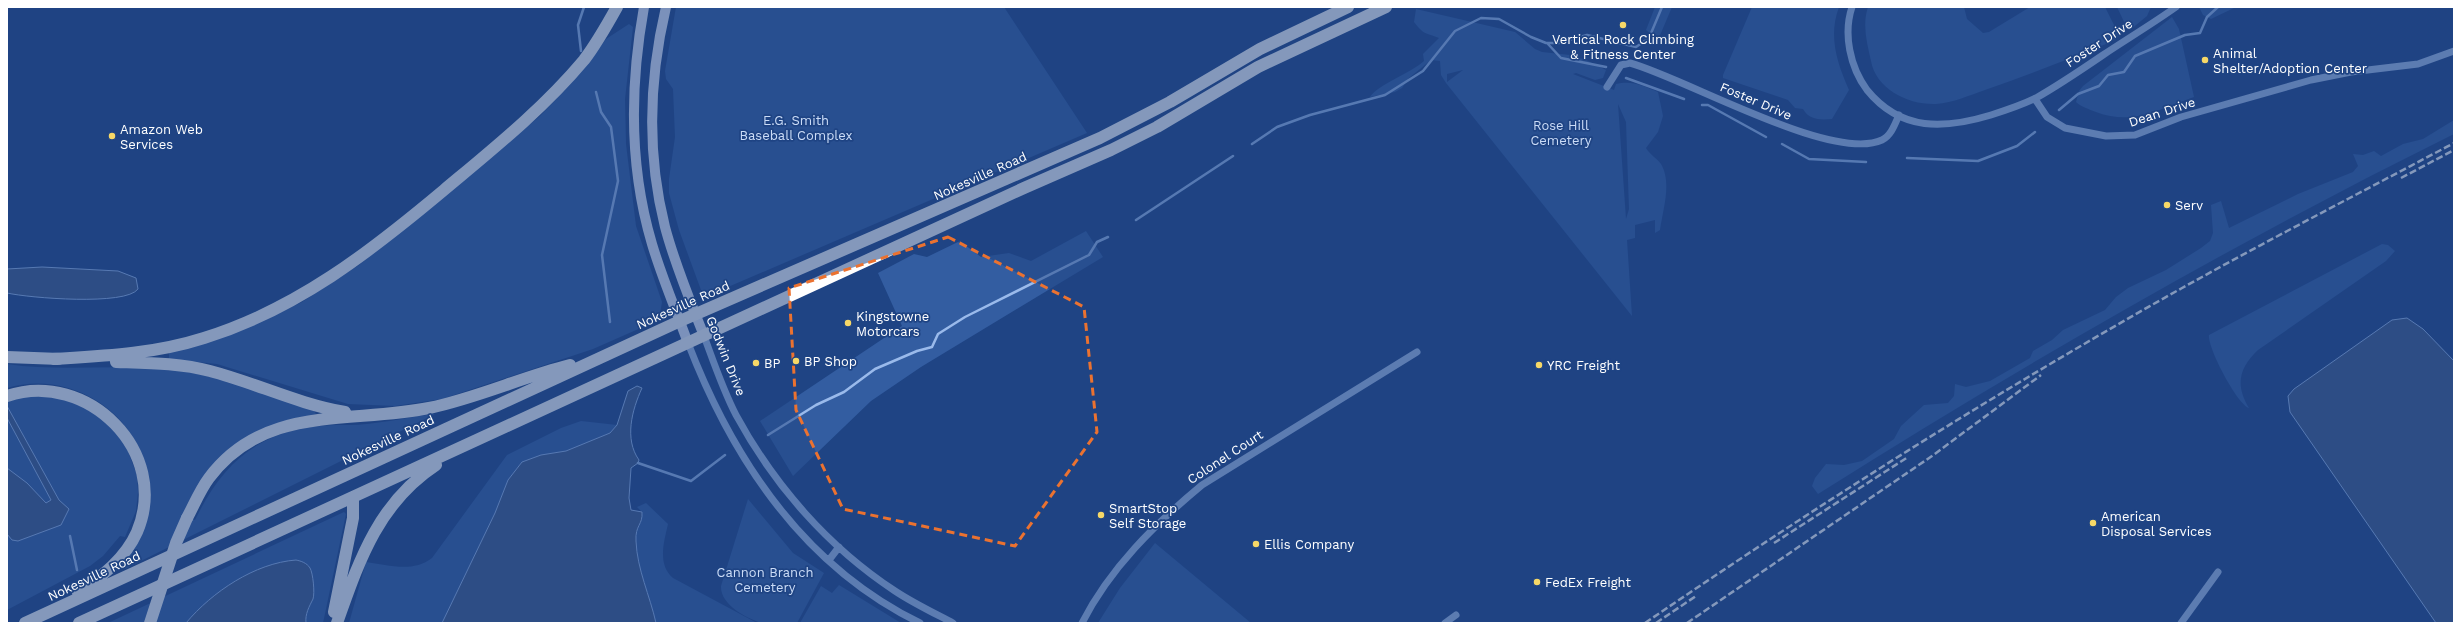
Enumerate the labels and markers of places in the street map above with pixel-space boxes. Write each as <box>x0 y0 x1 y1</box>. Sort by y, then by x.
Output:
marker: Vertical Rock Climbing & Fitness Center <box>1618 20 1628 30</box>
place label: Vertical Rock Climbing & Fitness Center <box>1552 32 1694 62</box>
place label: Animal Shelter/Adoption Center <box>2213 46 2367 76</box>
marker: Animal Shelter/Adoption Center <box>2200 55 2210 65</box>
place label: Amazon Web Services <box>120 122 203 152</box>
marker: Amazon Web Services <box>107 131 117 141</box>
place label: Serv <box>2175 198 2203 213</box>
marker: Serv <box>2162 200 2172 210</box>
place label: Kingstowne Motorcars <box>856 309 929 339</box>
marker: Kingstowne Motorcars <box>843 318 853 328</box>
place label: BP Shop <box>804 354 857 369</box>
place label: BP <box>764 356 780 371</box>
marker: BP Shop <box>791 356 801 366</box>
marker: BP <box>751 358 761 368</box>
place label: YRC Freight <box>1547 358 1620 373</box>
marker: YRC Freight <box>1534 360 1544 370</box>
place label: SmartStop Self Storage <box>1109 501 1186 531</box>
place label: American Disposal Services <box>2101 509 2212 539</box>
marker: SmartStop Self Storage <box>1096 510 1106 520</box>
marker: American Disposal Services <box>2088 518 2098 528</box>
place label: Ellis Company <box>1264 537 1354 552</box>
marker: Ellis Company <box>1251 539 1261 549</box>
place label: FedEx Freight <box>1545 575 1632 590</box>
marker: FedEx Freight <box>1532 577 1542 587</box>

